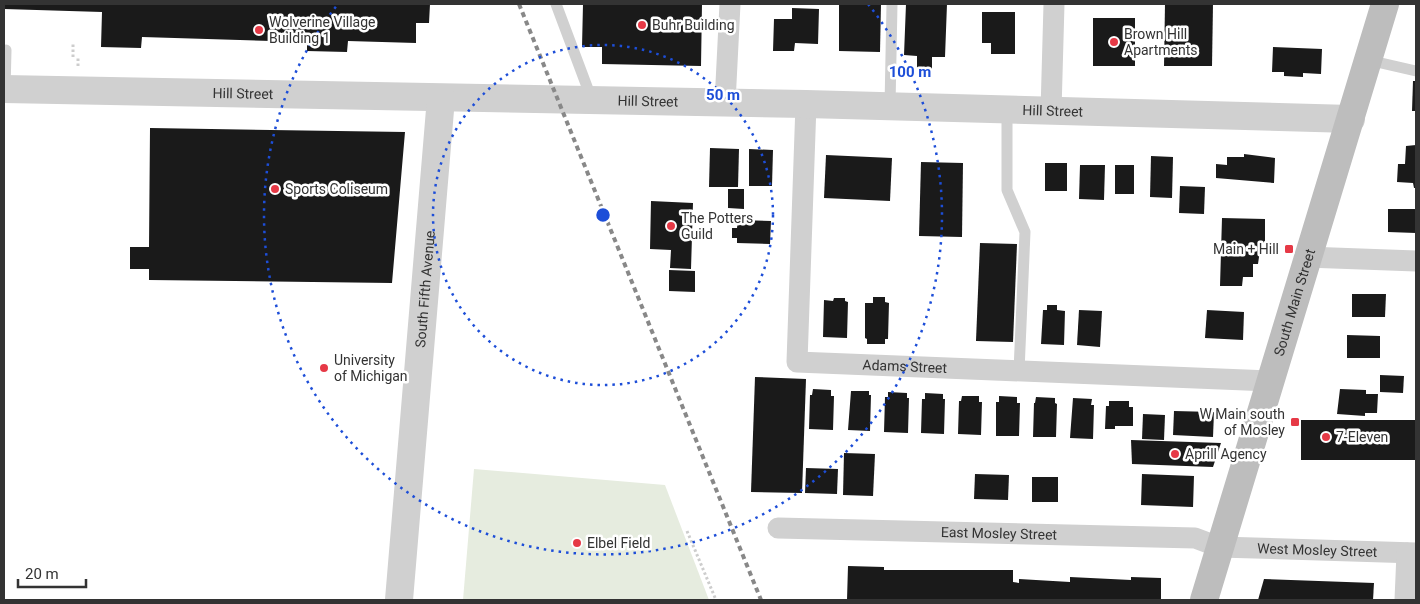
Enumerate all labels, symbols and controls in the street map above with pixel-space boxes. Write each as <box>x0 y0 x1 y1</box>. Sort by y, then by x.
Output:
place label: Wolverine Village Building 1 <box>269 14 376 46</box>
place label: Buhr Building <box>652 17 735 33</box>
marker: Buhr Building <box>636 19 648 31</box>
marker: Wolverine Village Building 1 <box>253 24 265 36</box>
place label: Brown Hill Apartments <box>1124 26 1198 58</box>
marker: Brown Hill Apartments <box>1108 36 1120 48</box>
text: 100 m <box>889 63 931 81</box>
street label: Hill Street <box>212 85 274 102</box>
text: 50 m <box>706 86 740 104</box>
street label: Hill Street <box>617 92 679 110</box>
street label: Hill Street <box>1022 102 1084 120</box>
place label: Sports Coliseum <box>285 181 388 197</box>
marker: Sports Coliseum <box>269 183 281 195</box>
centre of rings <box>594 206 612 224</box>
place label: The Potters Guild <box>681 210 753 242</box>
marker: The Potters Guild <box>665 220 677 232</box>
street label: South Fifth Avenue <box>412 230 438 348</box>
place label: Main + Hill <box>1213 241 1279 257</box>
marker: Main + Hill <box>1283 243 1295 255</box>
street label: South Main Street <box>1271 246 1318 358</box>
place label: University of Michigan <box>334 352 408 384</box>
street label: Adams Street <box>862 357 948 376</box>
marker: University of Michigan <box>318 362 330 374</box>
place label: W Main south of Mosley <box>1199 406 1285 438</box>
marker: W Main south of Mosley <box>1289 416 1301 428</box>
place label: 7-Eleven <box>1336 429 1388 445</box>
marker: 7-Eleven <box>1320 431 1332 443</box>
place label: Aprill Agency <box>1185 446 1267 462</box>
marker: Aprill Agency <box>1169 448 1181 460</box>
street label: East Mosley Street <box>941 524 1058 543</box>
place label: Elbel Field <box>587 535 650 551</box>
marker: Elbel Field <box>571 537 583 549</box>
street label: West Mosley Street <box>1257 540 1378 560</box>
scale bar <box>18 556 85 588</box>
text: 20 m <box>25 565 59 583</box>

